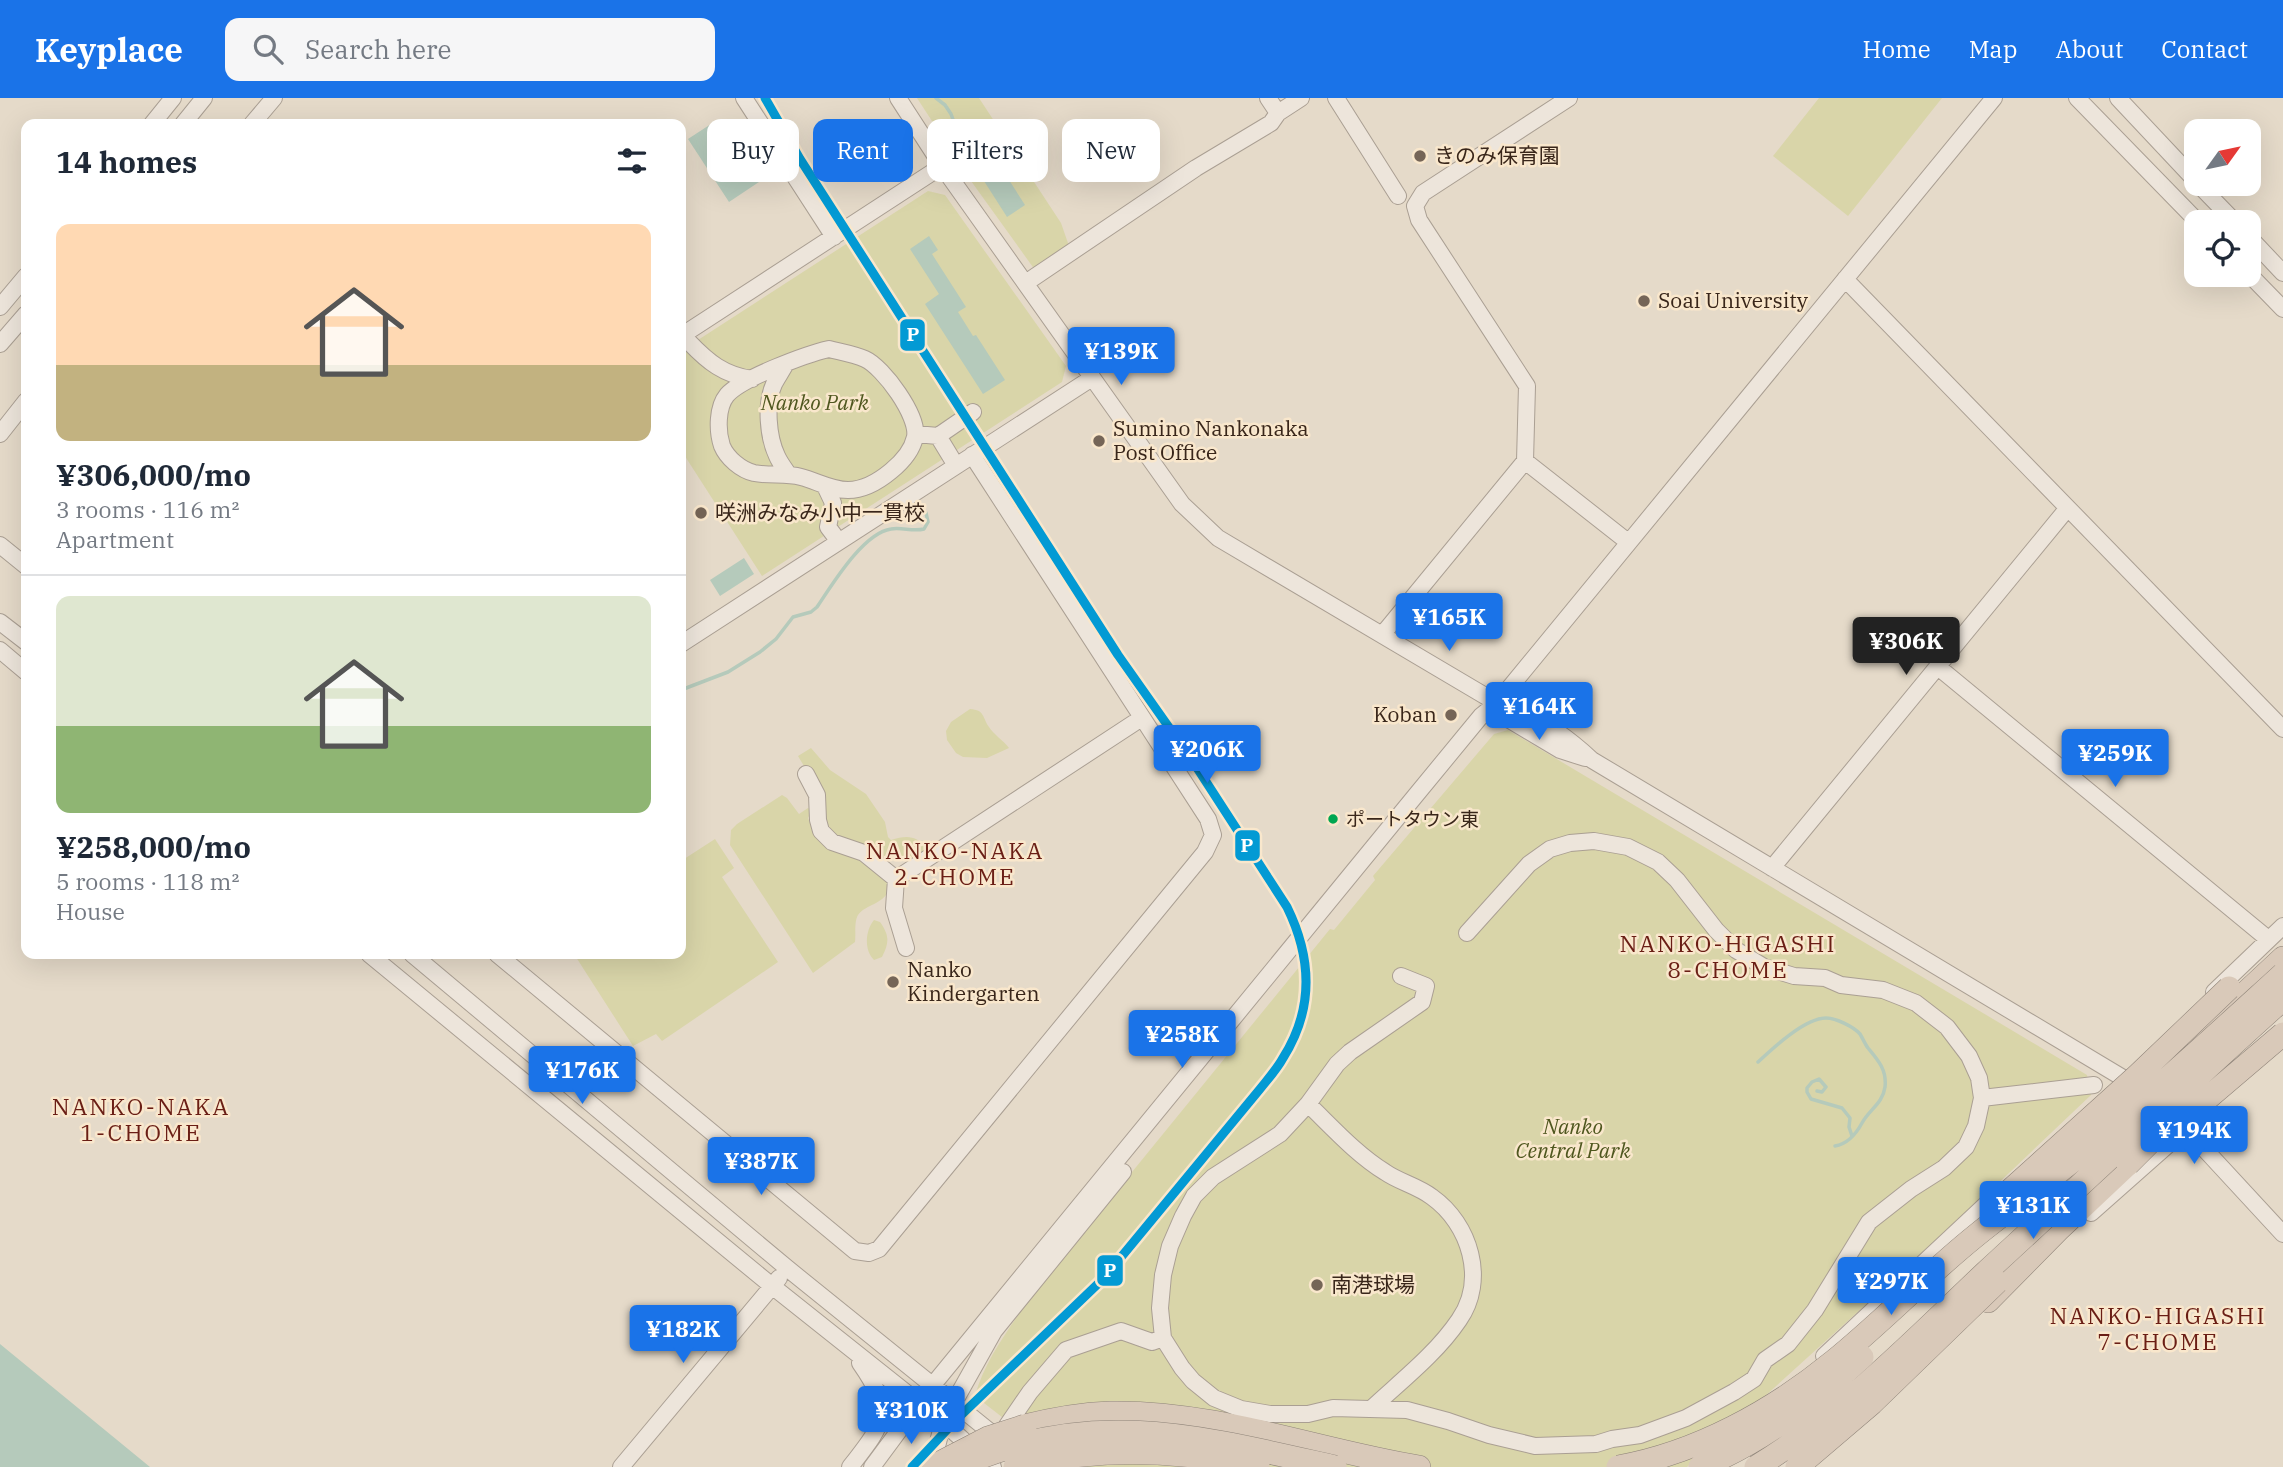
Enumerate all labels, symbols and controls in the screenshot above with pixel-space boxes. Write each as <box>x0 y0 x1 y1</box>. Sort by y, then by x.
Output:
search box <box>225 18 715 81</box>
text: Keyplace <box>35 28 183 71</box>
icon: search <box>249 30 287 68</box>
text: Search here <box>305 32 452 66</box>
text: Home <box>1863 33 1931 65</box>
text: Map <box>1969 33 2017 65</box>
text: About <box>2055 33 2123 65</box>
text: Contact <box>2161 33 2248 65</box>
chip: Buy <box>707 119 799 182</box>
chip: Rent <box>813 119 913 182</box>
chip: Filters <box>927 119 1048 182</box>
chip: New <box>1062 119 1160 182</box>
north arrow <box>2184 119 2261 196</box>
map controls <box>2184 119 2261 287</box>
place label: きのみ保育園 <box>1434 141 1560 169</box>
text: 14 homes <box>56 142 197 181</box>
icon: filters <box>613 142 651 180</box>
marker: きのみ保育園 <box>1412 148 1428 164</box>
button: locate <box>2184 210 2261 287</box>
icon: home <box>291 269 417 395</box>
place label: Soai University <box>1658 286 1809 314</box>
marker: Soai University <box>1636 293 1652 309</box>
line badge: P <box>899 318 926 352</box>
text: P <box>907 322 920 346</box>
pin: ¥139K <box>1072 328 1170 387</box>
text: ¥139K <box>1084 335 1158 365</box>
park label: Nanko Park <box>760 388 870 416</box>
place label: Sumino Nankonaka Post Office <box>1113 414 1309 466</box>
marker: Sumino Nankonaka Post Office <box>1091 433 1107 449</box>
text: ¥306,000/mo <box>56 455 251 494</box>
text: 3 rooms · 116 m² <box>56 494 239 524</box>
place label: 咲洲みなみ小中一貫校 <box>715 498 925 526</box>
marker: 咲洲みなみ小中一貫校 <box>693 505 709 521</box>
text: Apartment <box>56 524 174 554</box>
pin: ¥165K <box>1400 594 1498 653</box>
text: ¥165K <box>1412 601 1486 631</box>
pin: ¥306K <box>1857 618 1955 677</box>
text: ¥306K <box>1869 625 1943 655</box>
icon: home <box>291 641 417 767</box>
pin: ¥164K <box>1490 682 1588 742</box>
text: ¥164K <box>1502 690 1576 720</box>
place label: Koban <box>1373 700 1437 728</box>
marker: Koban <box>1443 707 1459 723</box>
pin: ¥206K <box>1158 726 1256 785</box>
pin: ¥259K <box>2066 730 2164 789</box>
text: ¥206K <box>1170 733 1244 763</box>
text: ¥259K <box>2078 737 2152 767</box>
place label: ポートタウン東 <box>1346 807 1479 831</box>
marker: ポートタウン東 <box>1326 812 1340 826</box>
text: ¥258,000/mo <box>56 827 251 866</box>
line badge: P <box>1234 829 1261 862</box>
text: P <box>1241 833 1254 857</box>
district label: NANKO-NAKA 2-CHOME <box>866 835 1044 891</box>
text: 5 rooms · 118 m² <box>56 866 239 896</box>
text: House <box>56 896 125 926</box>
district label: NANKO-HIGASHI 8-CHOME <box>1620 928 1836 984</box>
place label: Nanko Kindergarten <box>907 955 1040 1007</box>
marker: Nanko Kindergarten <box>885 974 901 990</box>
pin: ¥258K <box>1133 1010 1231 1070</box>
text: ¥258K <box>1145 1018 1219 1048</box>
pin: ¥176K <box>533 1046 631 1106</box>
text: ¥176K <box>545 1054 619 1084</box>
district label: NANKO-NAKA 1-CHOME <box>52 1091 230 1147</box>
pin: ¥194K <box>2145 1107 2243 1166</box>
park label: Nanko Central Park <box>1515 1112 1631 1164</box>
text: ¥194K <box>2157 1114 2231 1144</box>
pin: ¥387K <box>712 1138 810 1197</box>
text: ¥387K <box>724 1145 798 1175</box>
pin: ¥131K <box>1984 1182 2082 1241</box>
text: ¥131K <box>1996 1189 2070 1219</box>
line badge: P <box>1096 1254 1124 1287</box>
text: P <box>1104 1258 1117 1282</box>
pin: ¥297K <box>1842 1258 1940 1317</box>
text: ¥297K <box>1854 1265 1928 1295</box>
place label: 南港球場 <box>1331 1270 1415 1298</box>
marker: 南港球場 <box>1309 1277 1325 1293</box>
district label: NANKO-HIGASHI 7-CHOME <box>2050 1300 2266 1356</box>
pin: ¥182K <box>634 1306 732 1365</box>
text: ¥182K <box>646 1313 720 1343</box>
pin: ¥310K <box>862 1386 960 1446</box>
text: ¥310K <box>874 1394 948 1424</box>

